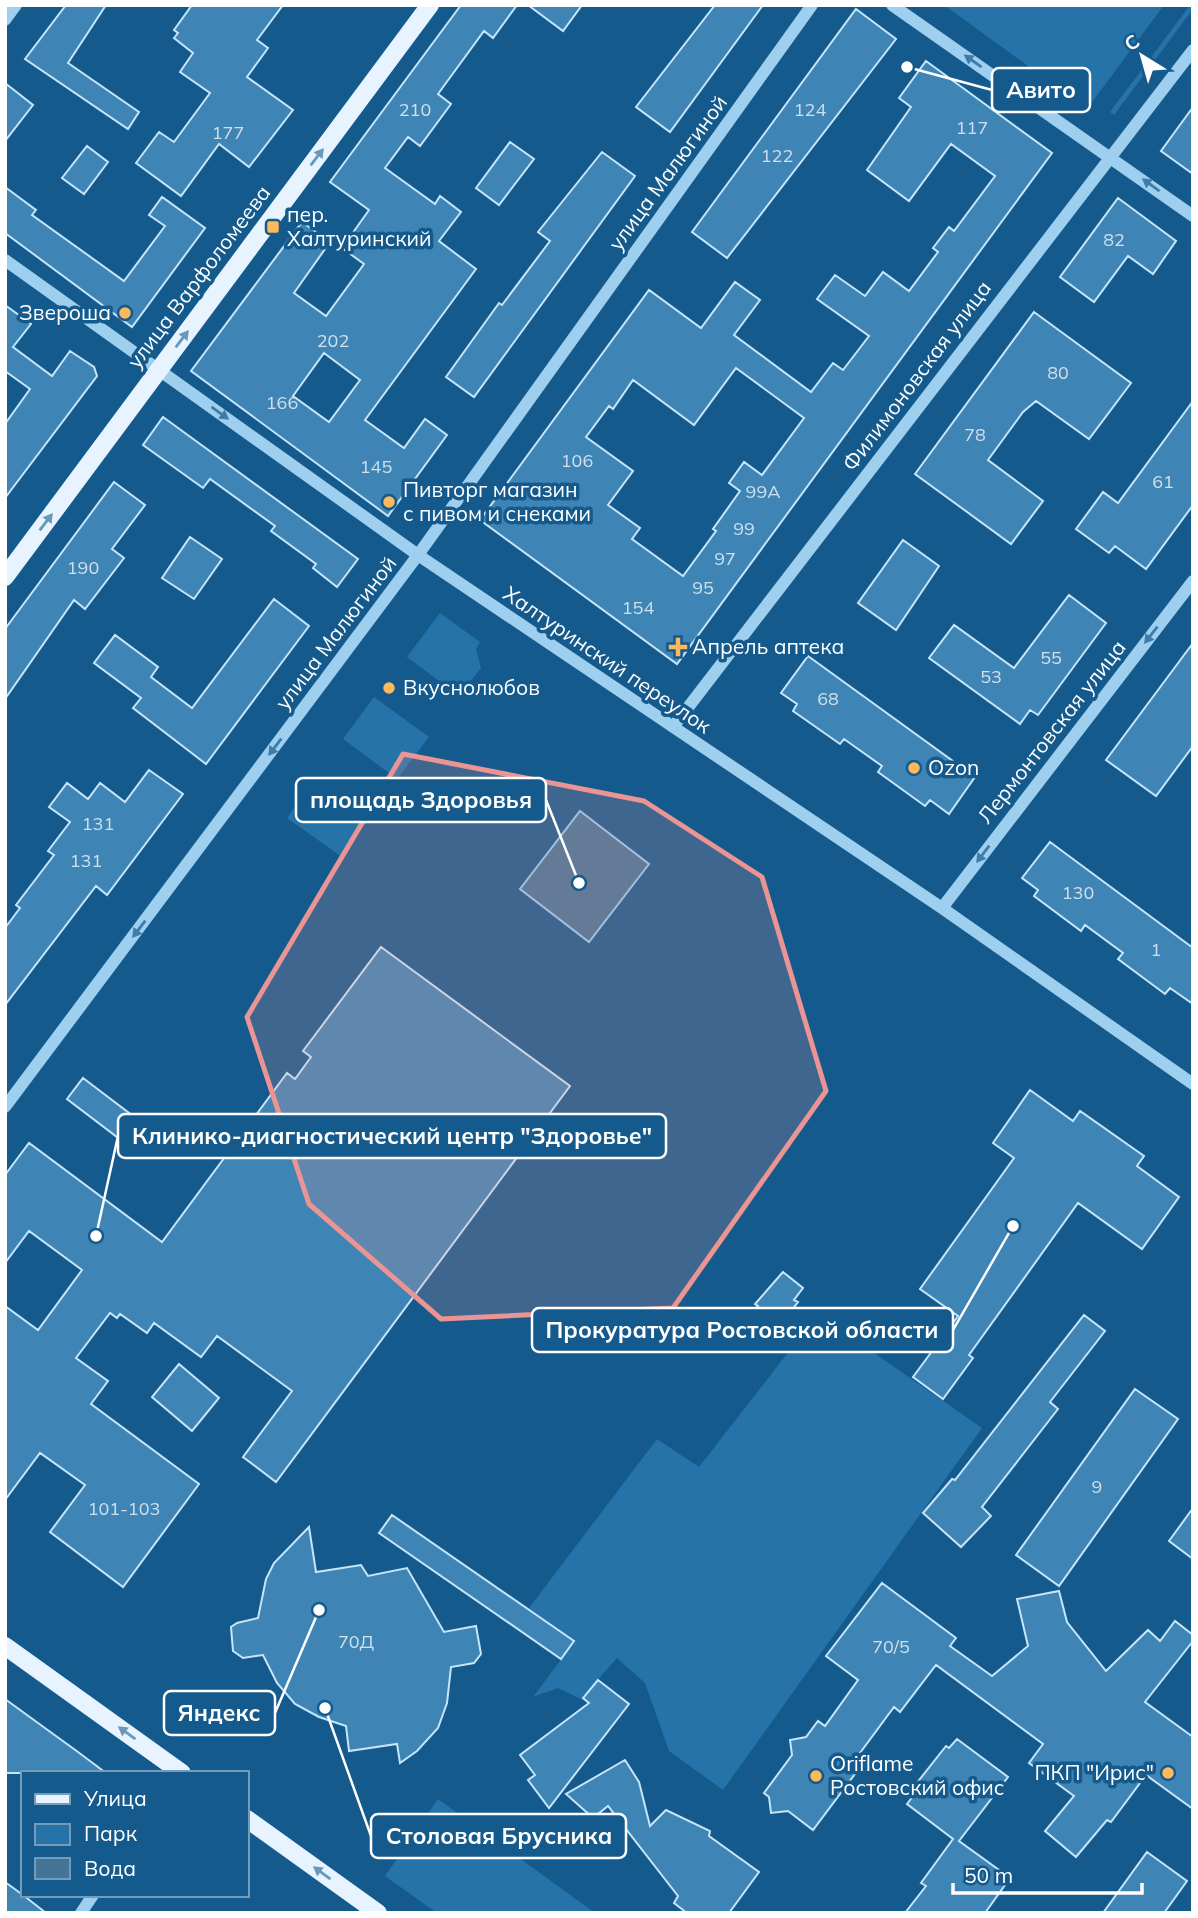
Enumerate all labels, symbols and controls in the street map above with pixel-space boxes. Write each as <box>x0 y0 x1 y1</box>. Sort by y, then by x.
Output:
north arrow <box>1107 21 1177 91</box>
text: С <box>1119 29 1144 56</box>
one-way arrow <box>964 54 982 68</box>
callout: Авито <box>992 68 1090 112</box>
text: Авито <box>1006 75 1076 104</box>
street label: улица Малюгиной <box>602 90 732 255</box>
house number: 210 <box>399 98 431 121</box>
house number: 124 <box>794 98 826 121</box>
house number: 117 <box>956 116 988 139</box>
house number: 177 <box>212 121 244 144</box>
house number: 122 <box>761 144 793 167</box>
one-way arrow <box>310 148 324 166</box>
one-way arrow <box>1142 179 1160 193</box>
street label: улица Варфоломеева <box>121 180 275 373</box>
place label: пер. Халтуринский <box>287 201 432 251</box>
marker: пер. Халтуринский <box>265 219 281 235</box>
house number: 82 <box>1103 228 1125 251</box>
street label: Филимоновская улица <box>836 275 996 476</box>
place label: Звероша <box>19 299 111 325</box>
marker: Звероша <box>117 305 133 321</box>
house number: 202 <box>317 329 349 352</box>
one-way arrow <box>174 331 189 349</box>
house number: 80 <box>1047 361 1069 384</box>
house number: 166 <box>266 391 298 414</box>
one-way arrow <box>211 406 229 420</box>
house number: 78 <box>964 423 986 446</box>
house number: 106 <box>561 449 593 472</box>
house number: 145 <box>360 455 392 478</box>
house number: 61 <box>1152 470 1174 493</box>
place label: Пивторг магазин с пивом и снеками <box>403 476 591 526</box>
house number: 99А <box>746 480 780 503</box>
marker: Пивторг магазин с пивом и снеками <box>381 494 397 510</box>
one-way arrow <box>39 513 53 531</box>
house number: 99 <box>733 517 755 540</box>
house number: 97 <box>714 547 736 570</box>
street label: улица Малюгиной <box>269 551 401 714</box>
house number: 190 <box>67 556 99 579</box>
house number: 95 <box>692 576 714 599</box>
street label: Халтуринский переулок <box>499 580 717 739</box>
house number: 154 <box>622 596 654 619</box>
one-way arrow <box>1144 625 1159 643</box>
place label: Апрель аптека <box>692 633 844 659</box>
street label: Лермонтовская улица <box>971 634 1131 828</box>
marker: Апрель аптека <box>670 639 686 655</box>
house number: 55 <box>1040 646 1062 669</box>
house number: 53 <box>980 665 1002 688</box>
place label: Вкуснолюбов <box>403 674 540 700</box>
marker: Вкуснолюбов <box>381 680 397 696</box>
house number: 68 <box>817 687 839 710</box>
one-way arrow <box>268 738 282 756</box>
place label: Ozon <box>928 754 979 780</box>
marker: Ozon <box>906 760 922 776</box>
callout: площадь Здоровья <box>296 778 546 822</box>
text: площадь Здоровья <box>310 785 532 814</box>
house number: 131 <box>82 812 114 835</box>
one-way arrow <box>976 845 990 863</box>
house number: 131 <box>70 849 102 872</box>
house number: 130 <box>1062 881 1094 904</box>
one-way arrow <box>131 920 146 938</box>
house number: 1 <box>1151 938 1161 961</box>
callout: Клинико-диагностический центр "Здоровье" <box>118 1114 666 1158</box>
text: Клинико-диагностический центр "Здоровье" <box>132 1121 652 1150</box>
callout: Прокуратура Ростовской области <box>532 1308 953 1352</box>
text: Прокуратура Ростовской области <box>546 1315 938 1344</box>
house number: 9 <box>1092 1475 1102 1498</box>
house number: 101-103 <box>88 1497 160 1520</box>
house number: 70Д <box>338 1630 375 1653</box>
house number: 70/5 <box>872 1635 910 1658</box>
callout: Яндекс <box>164 1691 275 1735</box>
text: Яндекс <box>178 1698 261 1727</box>
one-way arrow <box>118 1726 136 1740</box>
place label: Oriflame Ростовский офис <box>830 1750 1004 1800</box>
place label: ПКП "Ирис" <box>1035 1759 1154 1785</box>
marker: ПКП "Ирис" <box>1160 1765 1176 1781</box>
marker: Oriflame Ростовский офис <box>808 1768 824 1784</box>
legend <box>21 1771 248 1897</box>
text: Улица <box>83 1785 147 1811</box>
callout: Столовая Брусника <box>371 1814 626 1858</box>
text: Парк <box>84 1820 138 1846</box>
text: Столовая Брусника <box>386 1821 612 1850</box>
scale bar <box>953 1852 1142 1896</box>
text: Вода <box>84 1855 136 1881</box>
text: 50 m <box>964 1862 1013 1888</box>
one-way arrow <box>313 1866 331 1880</box>

